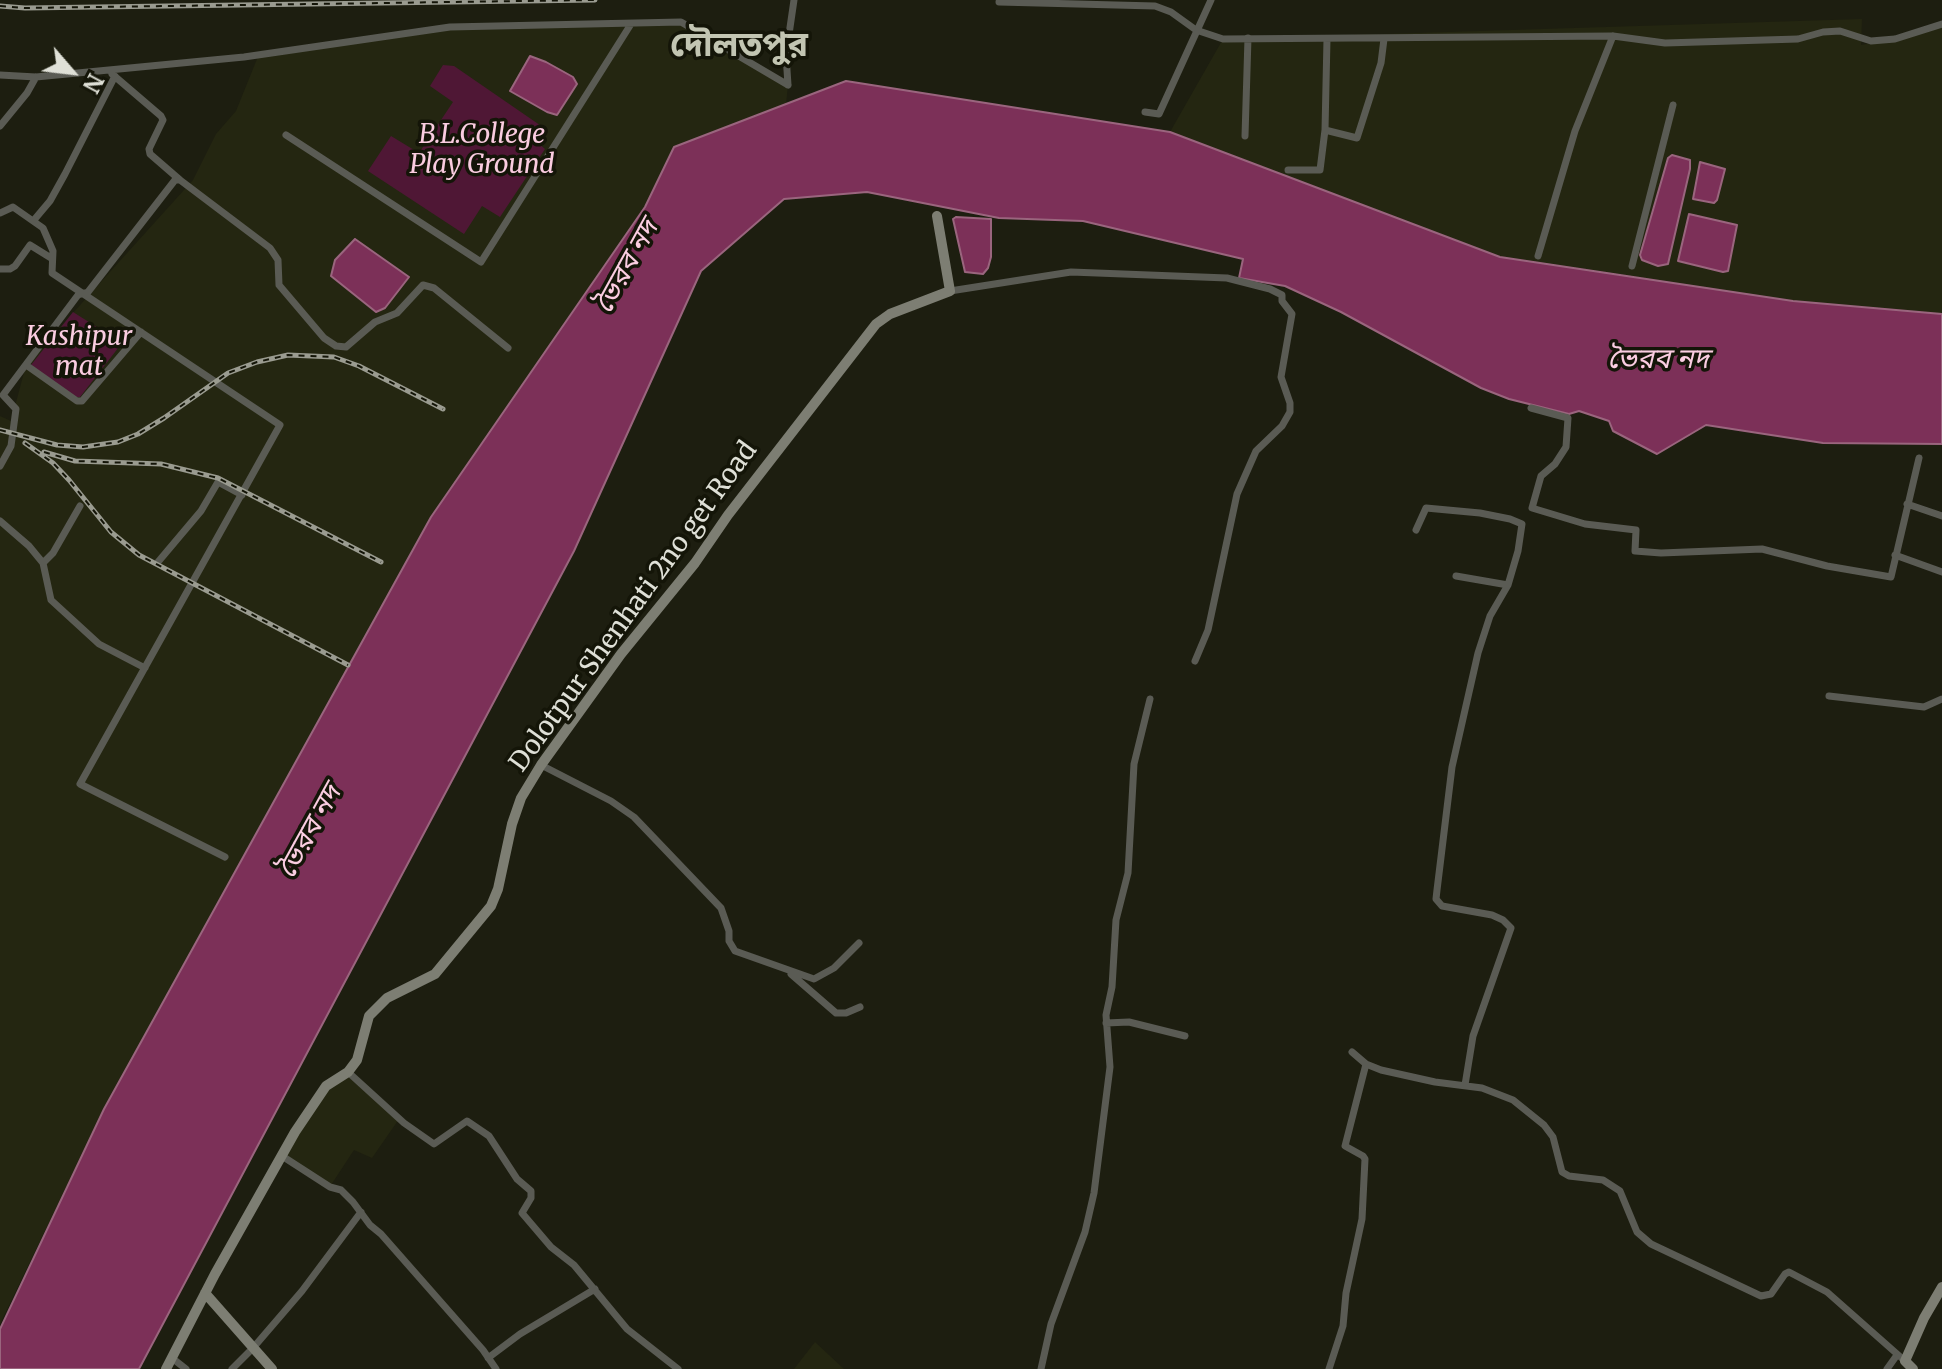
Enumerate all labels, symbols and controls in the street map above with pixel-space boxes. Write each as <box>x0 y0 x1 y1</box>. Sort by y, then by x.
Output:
district label: দৌলতপুর <box>670 26 808 66</box>
north arrow <box>32 32 112 112</box>
text: N <box>77 69 110 98</box>
park label: B.L.College Play Ground <box>409 120 555 182</box>
water label: ভৈরব নদ <box>588 214 666 320</box>
park label: Kashipur mat <box>26 322 132 384</box>
water label: ভৈরব নদ <box>1607 343 1709 377</box>
street label: Dolotpur Shenhati 2no get Road <box>504 436 764 778</box>
water label: ভৈরব নদ <box>271 779 349 885</box>

